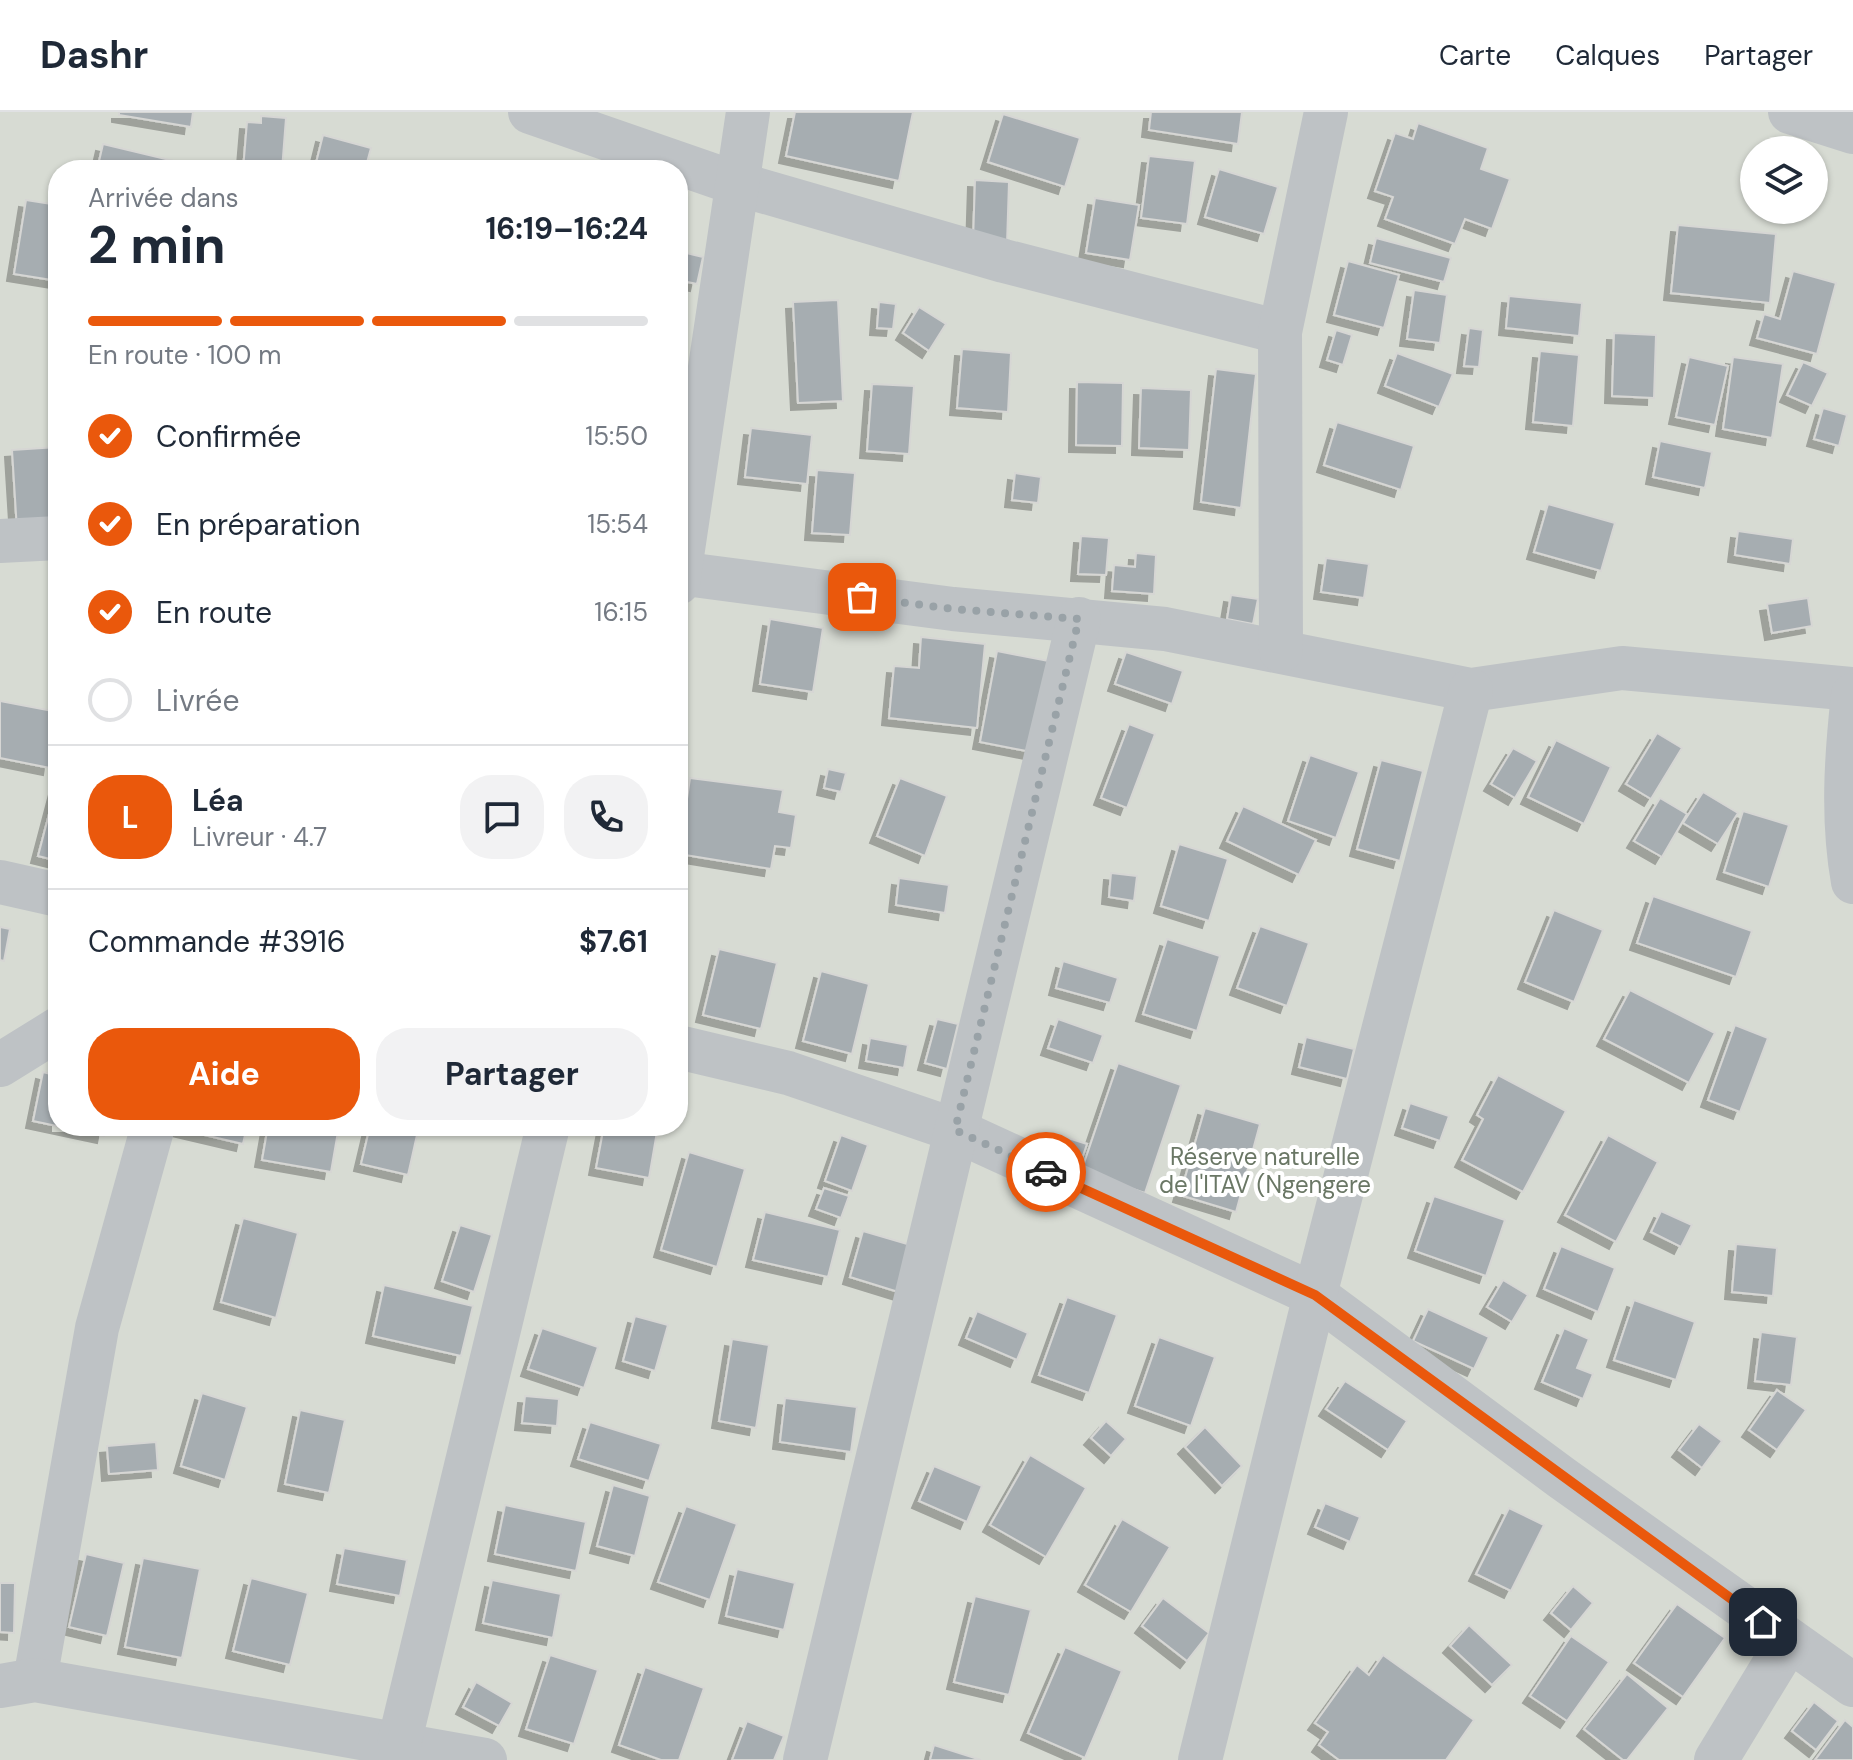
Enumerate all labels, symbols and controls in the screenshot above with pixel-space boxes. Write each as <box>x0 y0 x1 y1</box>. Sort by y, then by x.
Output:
text: Dashr <box>40 30 148 80</box>
text: Carte <box>1439 37 1511 74</box>
text: Calques <box>1555 37 1660 74</box>
text: Partager <box>1704 37 1813 74</box>
map controls <box>1740 136 1828 224</box>
button: layers <box>1740 136 1828 224</box>
text: Arrivée dans <box>88 181 239 215</box>
text: 16:19–16:24 <box>485 209 648 248</box>
text: 2 min <box>88 211 226 279</box>
text: En route · 100 m <box>88 338 281 372</box>
icon: check <box>88 414 132 458</box>
text: Confirmée <box>156 417 301 456</box>
text: 15:50 <box>585 419 648 453</box>
icon: check <box>88 502 132 546</box>
text: En préparation <box>156 505 361 544</box>
text: 15:54 <box>587 507 648 541</box>
pin <box>828 563 896 631</box>
icon: bag <box>840 575 884 619</box>
icon: check <box>88 590 132 634</box>
text: En route <box>156 593 272 632</box>
text: 16:15 <box>594 595 648 629</box>
text: Livrée <box>156 681 239 720</box>
button: chat <box>460 775 544 859</box>
button: phone <box>564 775 648 859</box>
text: Léa <box>192 781 244 820</box>
text: L <box>122 798 138 837</box>
text: Livreur · 4.7 <box>192 820 327 854</box>
text: Commande #3916 <box>88 922 346 961</box>
text: $7.61 <box>579 922 648 961</box>
button: Aide <box>88 1028 360 1120</box>
button: Partager <box>376 1028 648 1120</box>
courier <box>1006 1132 1086 1212</box>
park label: Réserve naturelle de l'ITAV (Ngengere <box>1159 1141 1371 1200</box>
icon: car <box>1024 1150 1068 1194</box>
pin <box>1729 1588 1797 1656</box>
icon: home <box>1741 1600 1785 1644</box>

